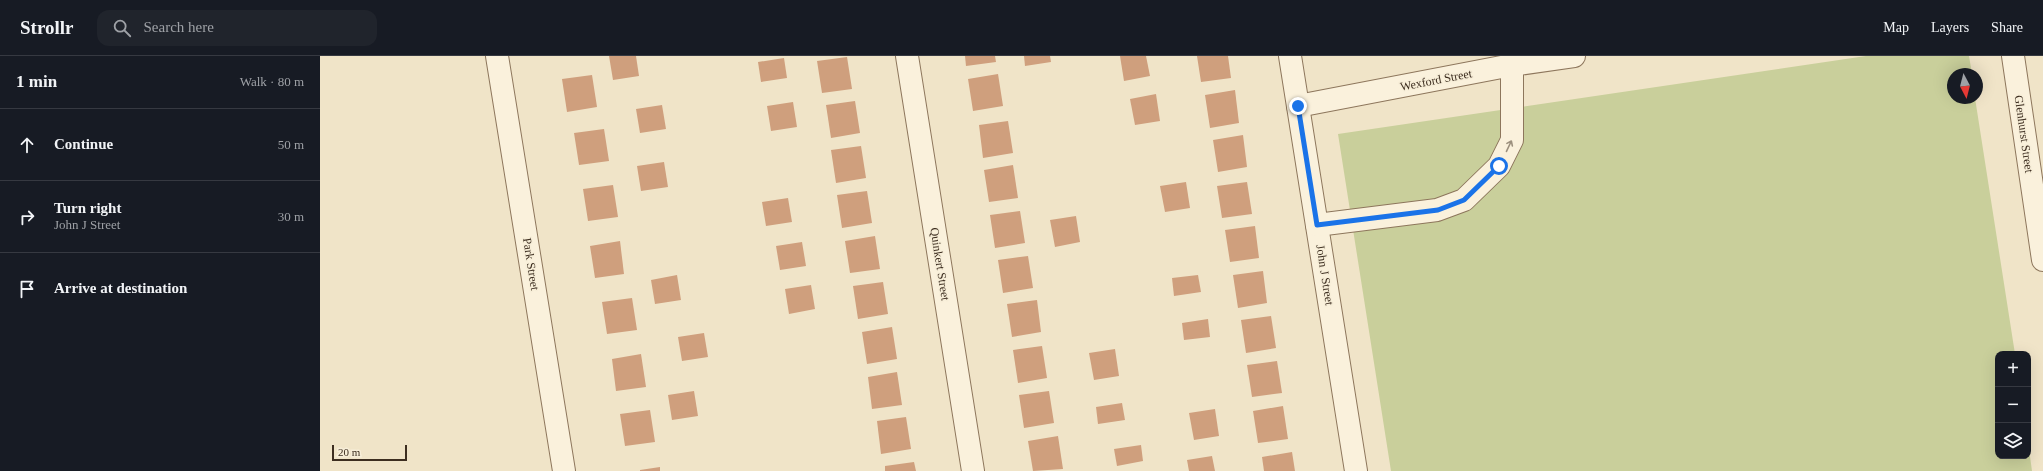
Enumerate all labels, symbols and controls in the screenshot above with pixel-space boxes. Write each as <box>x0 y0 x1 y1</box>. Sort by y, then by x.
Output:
search box <box>97 10 377 46</box>
text: Strollr <box>20 17 73 38</box>
icon: search <box>111 17 133 39</box>
text: Search here <box>143 19 214 35</box>
text: Map <box>1883 20 1909 35</box>
text: Layers <box>1931 20 1969 35</box>
text: Share <box>1991 20 2023 35</box>
street label: Wexford Street <box>1399 66 1474 94</box>
north arrow <box>1947 68 1983 104</box>
text: 1 min <box>16 72 57 91</box>
text: Walk · 80 m <box>240 74 304 89</box>
street label: Glenhurst Street <box>2012 94 2036 174</box>
route end <box>1289 97 1307 115</box>
icon: ahead <box>16 134 38 156</box>
text: Continue <box>54 136 113 152</box>
text: 50 m <box>278 137 304 152</box>
one-way arrow <box>1506 140 1513 152</box>
route start <box>1490 157 1508 175</box>
text: Turn right <box>54 200 121 216</box>
icon: right <box>16 206 38 228</box>
text: 30 m <box>278 209 304 224</box>
text: John J Street <box>54 217 120 232</box>
street label: Quinkert Street <box>927 227 953 302</box>
street label: Park Street <box>520 237 542 292</box>
street label: John J Street <box>1313 244 1337 307</box>
icon: arrive <box>16 278 38 300</box>
text: Arrive at destination <box>54 280 187 296</box>
map controls <box>1995 351 2031 459</box>
button: + <box>1995 351 2031 387</box>
button: − <box>1995 387 2031 423</box>
button: layers <box>1995 423 2031 459</box>
scale bar <box>332 443 407 462</box>
text: 20 m <box>338 446 360 458</box>

